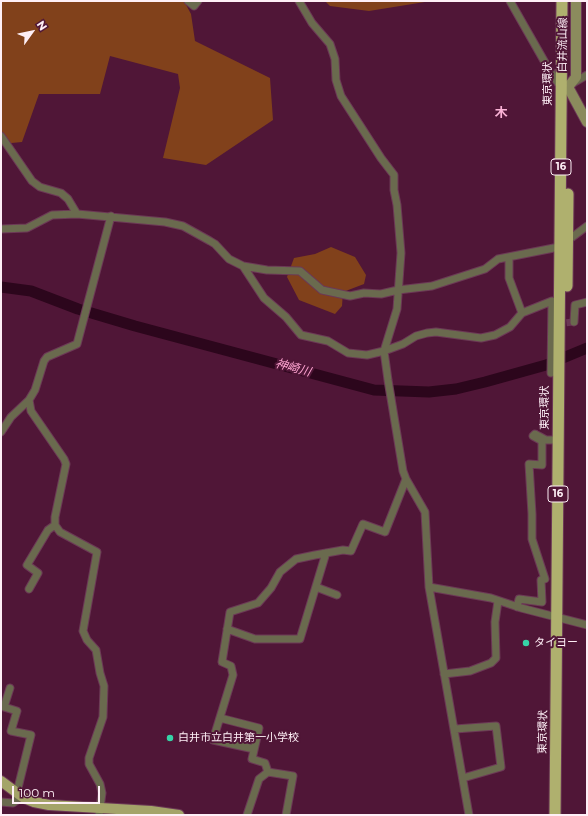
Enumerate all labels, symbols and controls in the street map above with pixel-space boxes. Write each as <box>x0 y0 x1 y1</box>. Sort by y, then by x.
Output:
north arrow <box>12 12 52 52</box>
street label: 白井流山線 <box>556 17 570 73</box>
text: N <box>34 18 50 33</box>
street label: 東京環状 <box>541 62 555 106</box>
district label: 木 <box>495 105 507 121</box>
road number: 16 <box>551 159 571 175</box>
water label: 神崎川 <box>274 356 312 380</box>
street label: 東京環状 <box>538 386 552 430</box>
road number: 16 <box>548 486 568 502</box>
place label: タイヨー <box>534 636 578 650</box>
marker: タイヨー <box>521 638 531 648</box>
street label: 東京環状 <box>536 710 550 754</box>
place label: 白井市立白井第一小学校 <box>178 731 299 745</box>
marker: 白井市立白井第一小学校 <box>165 733 175 743</box>
scale bar <box>14 778 102 804</box>
text: 100 m <box>19 785 55 800</box>

